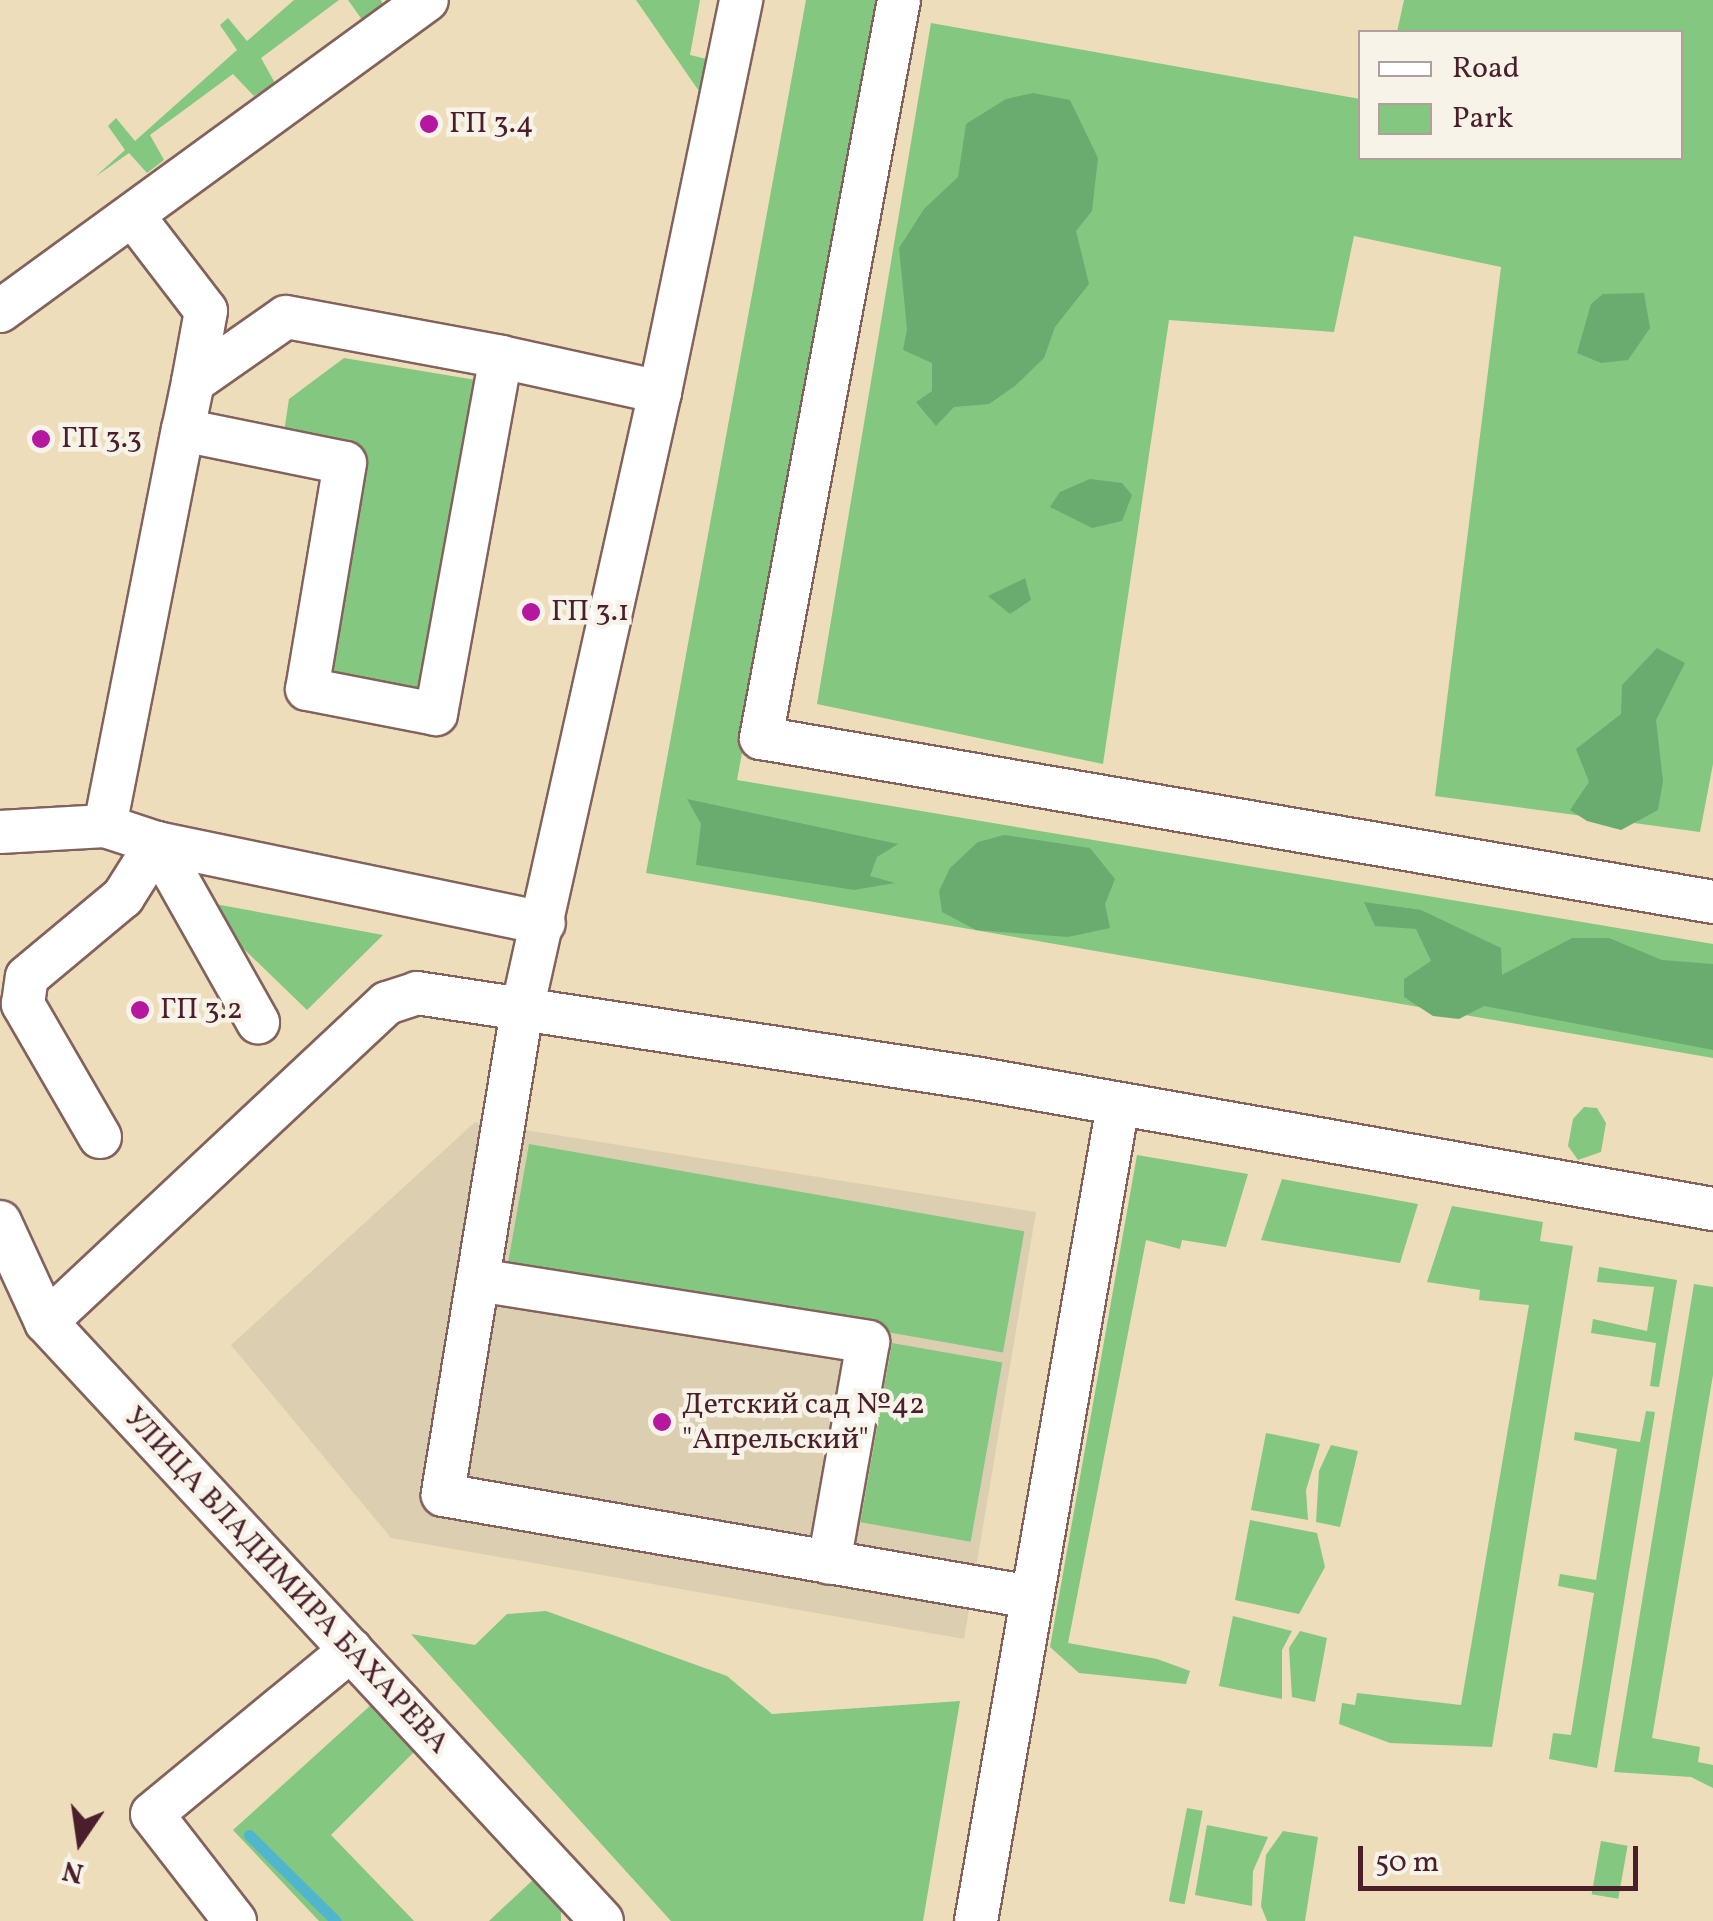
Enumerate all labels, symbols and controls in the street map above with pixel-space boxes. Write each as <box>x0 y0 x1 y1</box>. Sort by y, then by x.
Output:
legend <box>1358 30 1683 160</box>
text: Road <box>1452 48 1520 90</box>
text: Park <box>1452 98 1513 140</box>
place label: ГП 3.4 <box>449 106 534 142</box>
marker: ГП 3.4 <box>418 113 440 135</box>
place label: ГП 3.3 <box>61 421 142 457</box>
marker: ГП 3.3 <box>30 428 52 450</box>
place label: ГП 3.1 <box>551 594 629 630</box>
marker: ГП 3.1 <box>520 601 542 623</box>
place label: ГП 3.2 <box>160 992 243 1028</box>
marker: ГП 3.2 <box>129 999 151 1021</box>
place label: Детский сад №42 "Апрельский" <box>682 1387 925 1458</box>
street label: УЛИЦА ВЛАДИМИРА БАХАРЕВА <box>116 1400 456 1762</box>
marker: Детский сад №42 "Апрельский" <box>651 1411 673 1433</box>
north arrow <box>30 1791 130 1891</box>
scale bar <box>1363 1826 1643 1888</box>
text: 50 m <box>1375 1842 1439 1884</box>
text: N <box>59 1849 87 1892</box>

